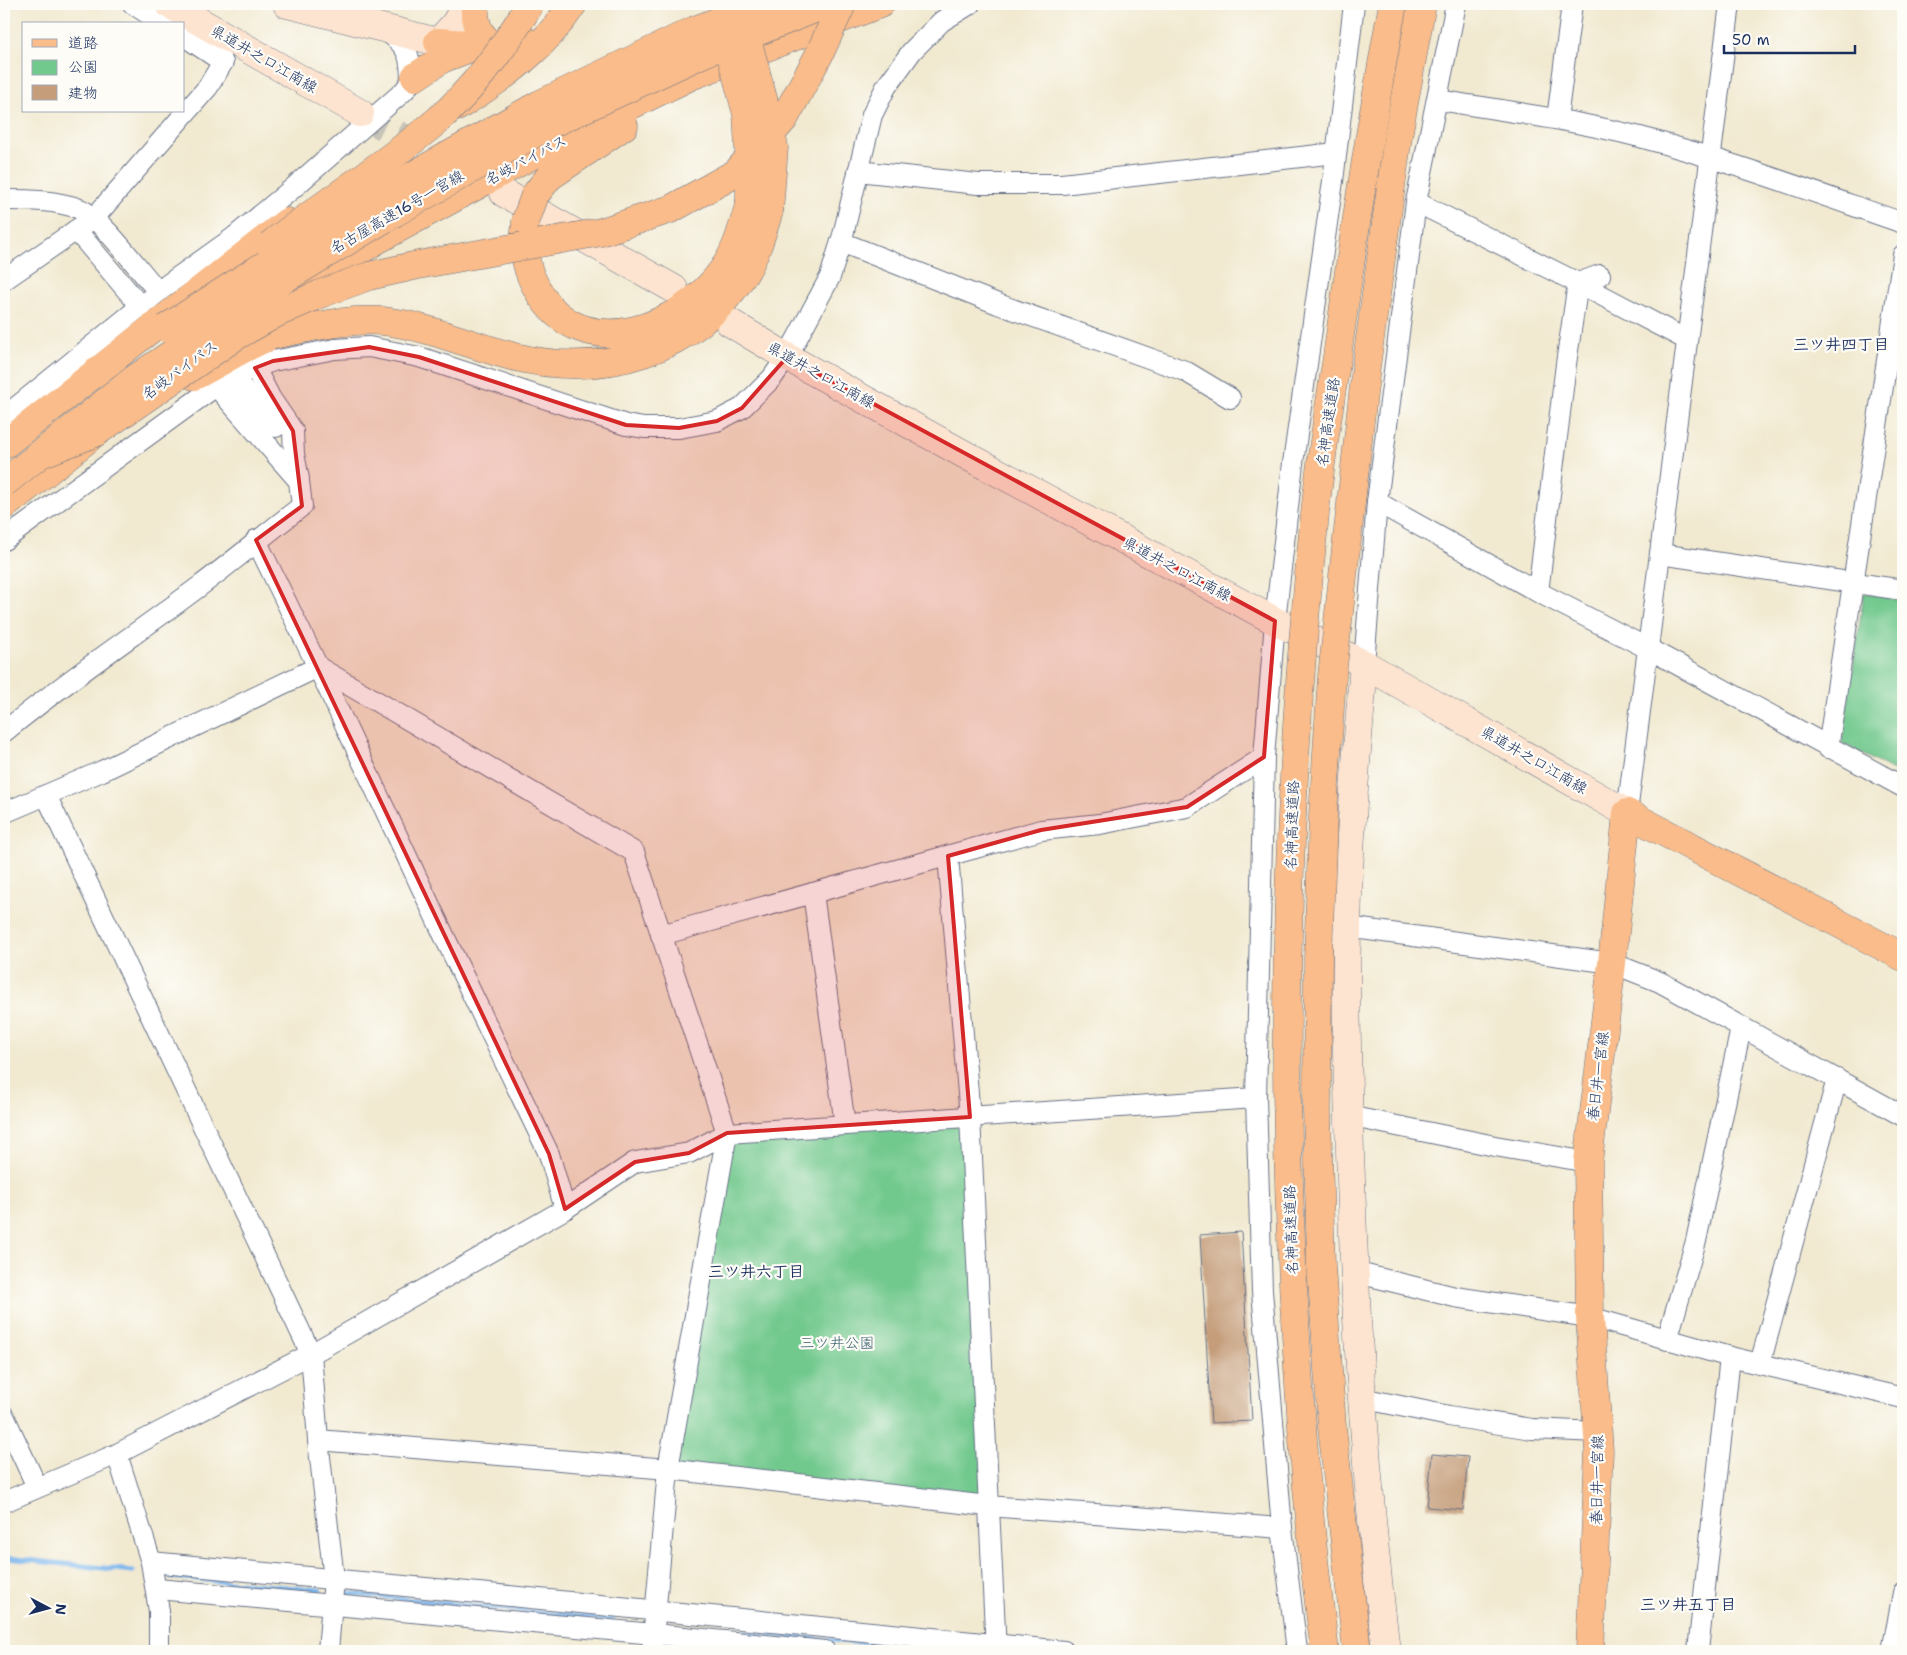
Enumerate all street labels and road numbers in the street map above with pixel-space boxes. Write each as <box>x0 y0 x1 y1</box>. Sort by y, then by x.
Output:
street label: 県道井之口江南線 <box>207 20 321 98</box>
street label: 名岐バイパス <box>482 130 570 190</box>
street label: 名古屋高速16号一宮線 <box>327 166 467 258</box>
street label: 名岐バイパス <box>138 336 222 404</box>
street label: 県道井之口江南線 <box>764 337 878 413</box>
street label: 名神高速道路 <box>1312 376 1344 468</box>
street label: 県道井之口江南線 <box>1119 532 1235 606</box>
street label: 県道井之口江南線 <box>1477 721 1591 799</box>
street label: 名神高速道路 <box>1280 780 1304 870</box>
street label: 春日井一宮線 <box>1583 1030 1613 1122</box>
street label: 名神高速道路 <box>1279 1185 1303 1275</box>
street label: 春日井一宮線 <box>1586 1435 1608 1525</box>

